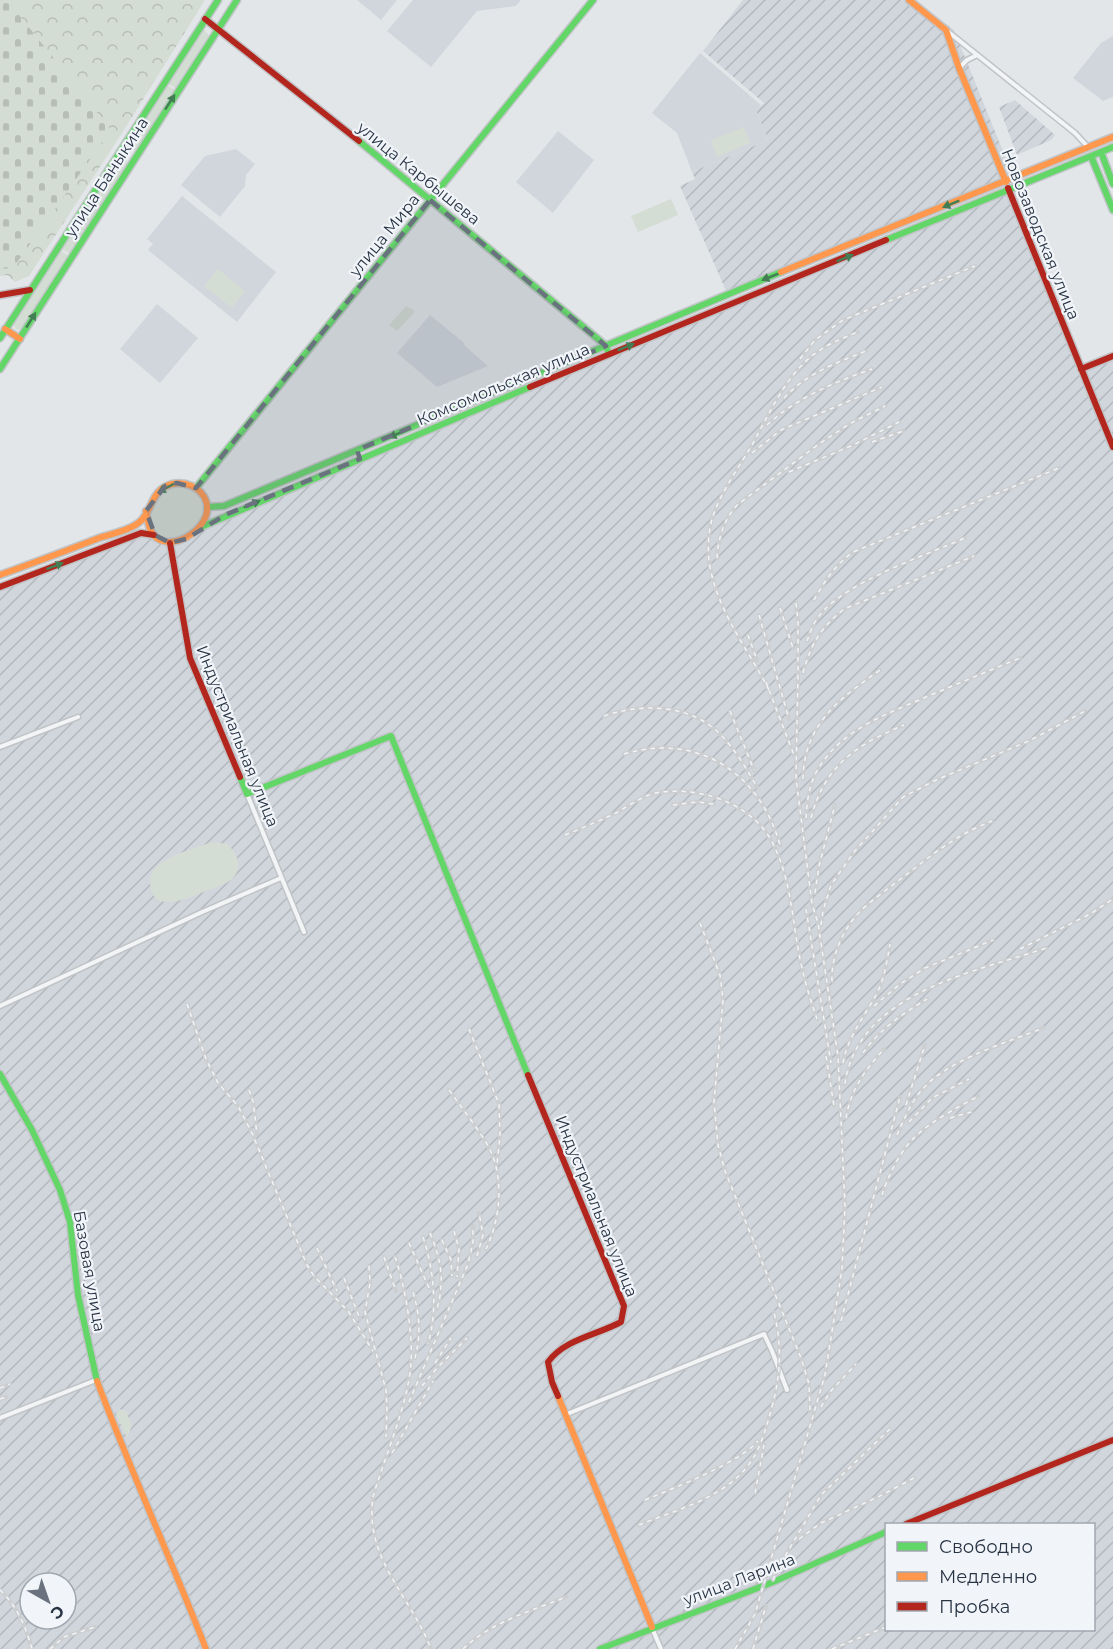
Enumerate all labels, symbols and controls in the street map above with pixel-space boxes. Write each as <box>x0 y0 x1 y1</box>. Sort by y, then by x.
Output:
one-way arrow <box>164 94 175 110</box>
street label: улица Баныкина <box>60 114 152 242</box>
street label: улица Карбышева <box>353 117 484 229</box>
street label: Новозаводская улица <box>998 146 1084 322</box>
street label: улица Мира <box>345 190 423 281</box>
one-way arrow <box>942 199 960 209</box>
one-way arrow <box>836 253 854 262</box>
one-way arrow <box>761 272 779 282</box>
one-way arrow <box>26 312 37 328</box>
street label: Комсомольская улица <box>414 339 592 430</box>
one-way arrow <box>617 342 635 352</box>
one-way arrow <box>388 430 406 439</box>
one-way arrow <box>157 483 174 493</box>
one-way arrow <box>243 499 261 508</box>
one-way arrow <box>46 561 64 570</box>
street label: Индустриальная улица <box>192 643 283 830</box>
street label: Индустриальная улица <box>551 1113 642 1300</box>
street label: Базовая улица <box>70 1209 110 1333</box>
legend <box>885 1523 1095 1631</box>
text: Свободно <box>939 1536 1033 1558</box>
street label: улица Ларина <box>680 1549 798 1610</box>
text: Медленно <box>939 1566 1037 1588</box>
north arrow <box>18 1571 78 1631</box>
text: Пробка <box>939 1596 1010 1618</box>
text: С <box>46 1601 68 1623</box>

